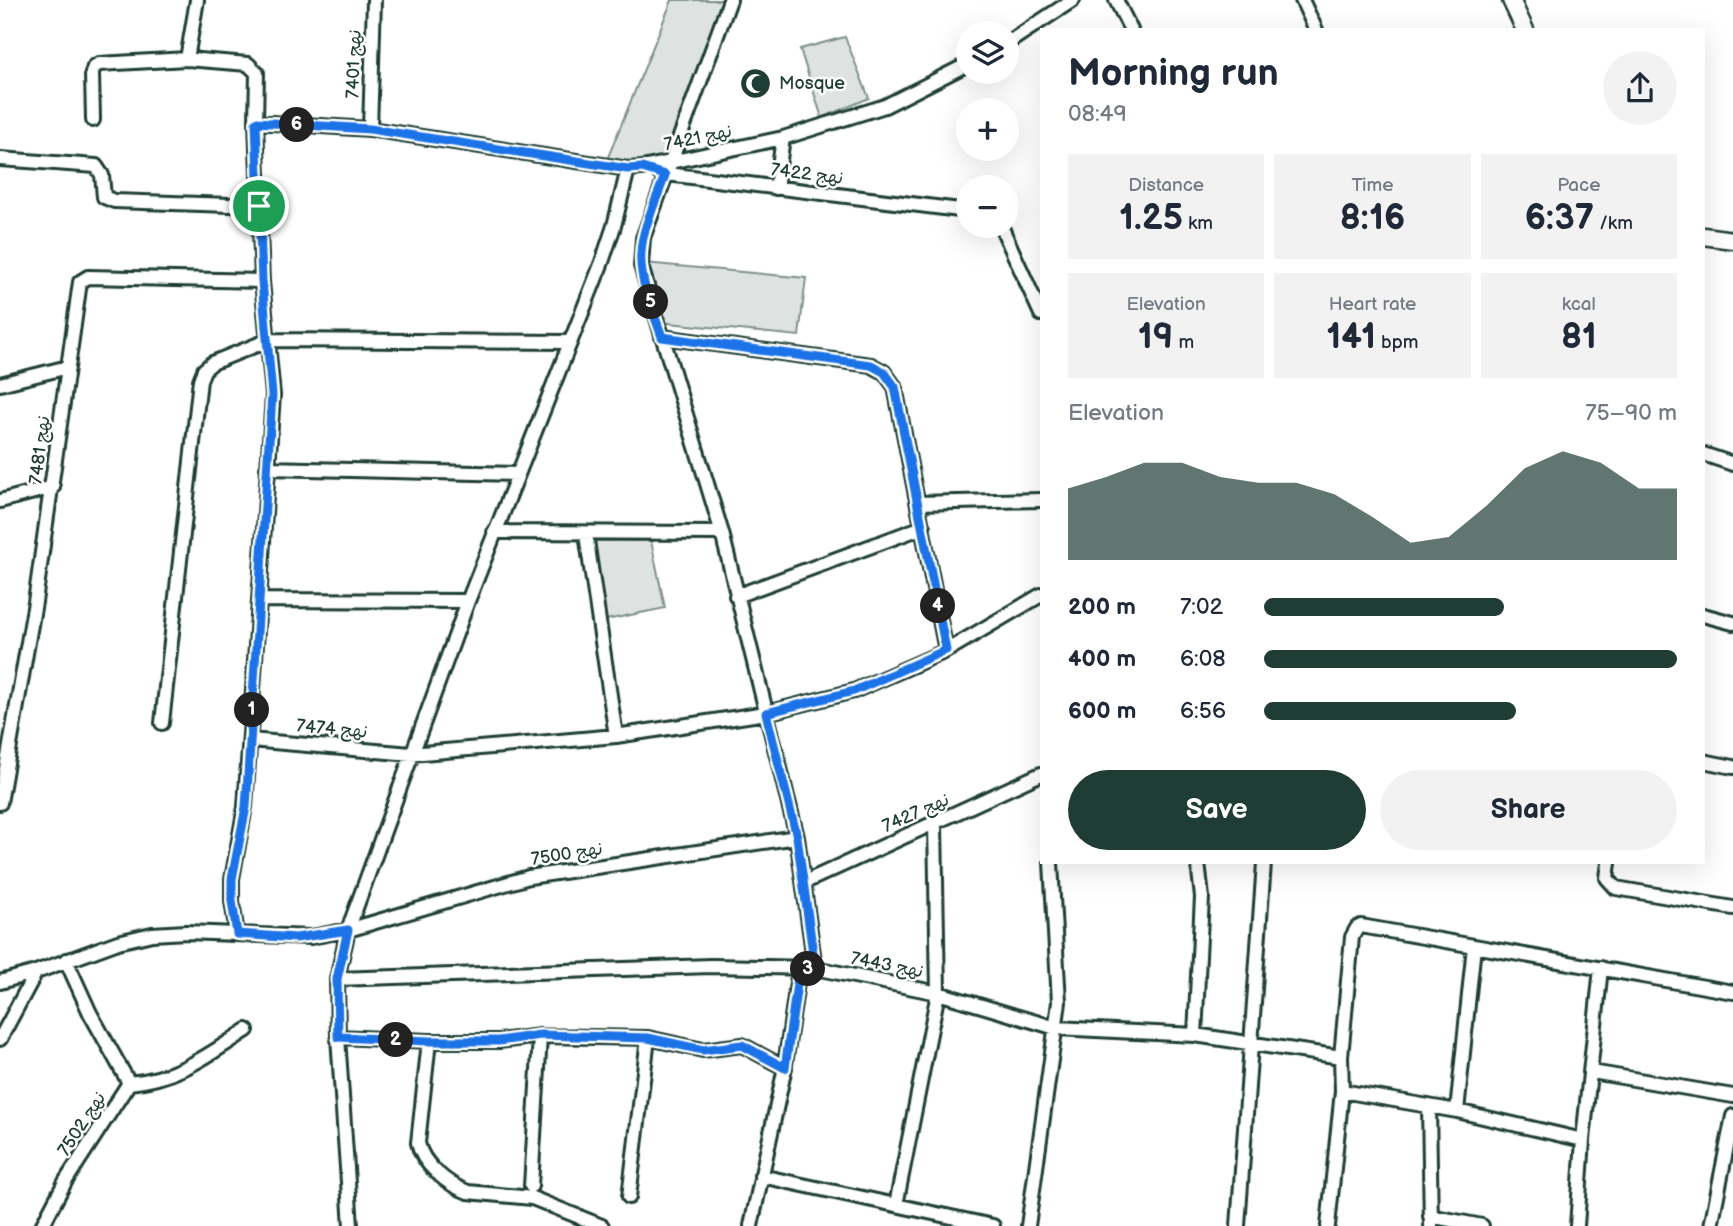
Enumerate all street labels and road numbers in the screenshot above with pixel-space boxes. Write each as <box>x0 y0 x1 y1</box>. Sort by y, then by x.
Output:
street label: نهج 7401 <box>342 29 367 99</box>
street label: نهج 7421 <box>662 121 734 156</box>
street label: نهج 7422 <box>770 159 844 190</box>
street label: نهج 7481 <box>25 415 56 486</box>
street label: نهج 7474 <box>296 715 368 744</box>
street label: نهج 7427 <box>879 789 953 838</box>
street label: نهج 7500 <box>530 838 604 871</box>
street label: نهج 7443 <box>849 948 925 983</box>
street label: نهج 7502 <box>54 1088 111 1160</box>

